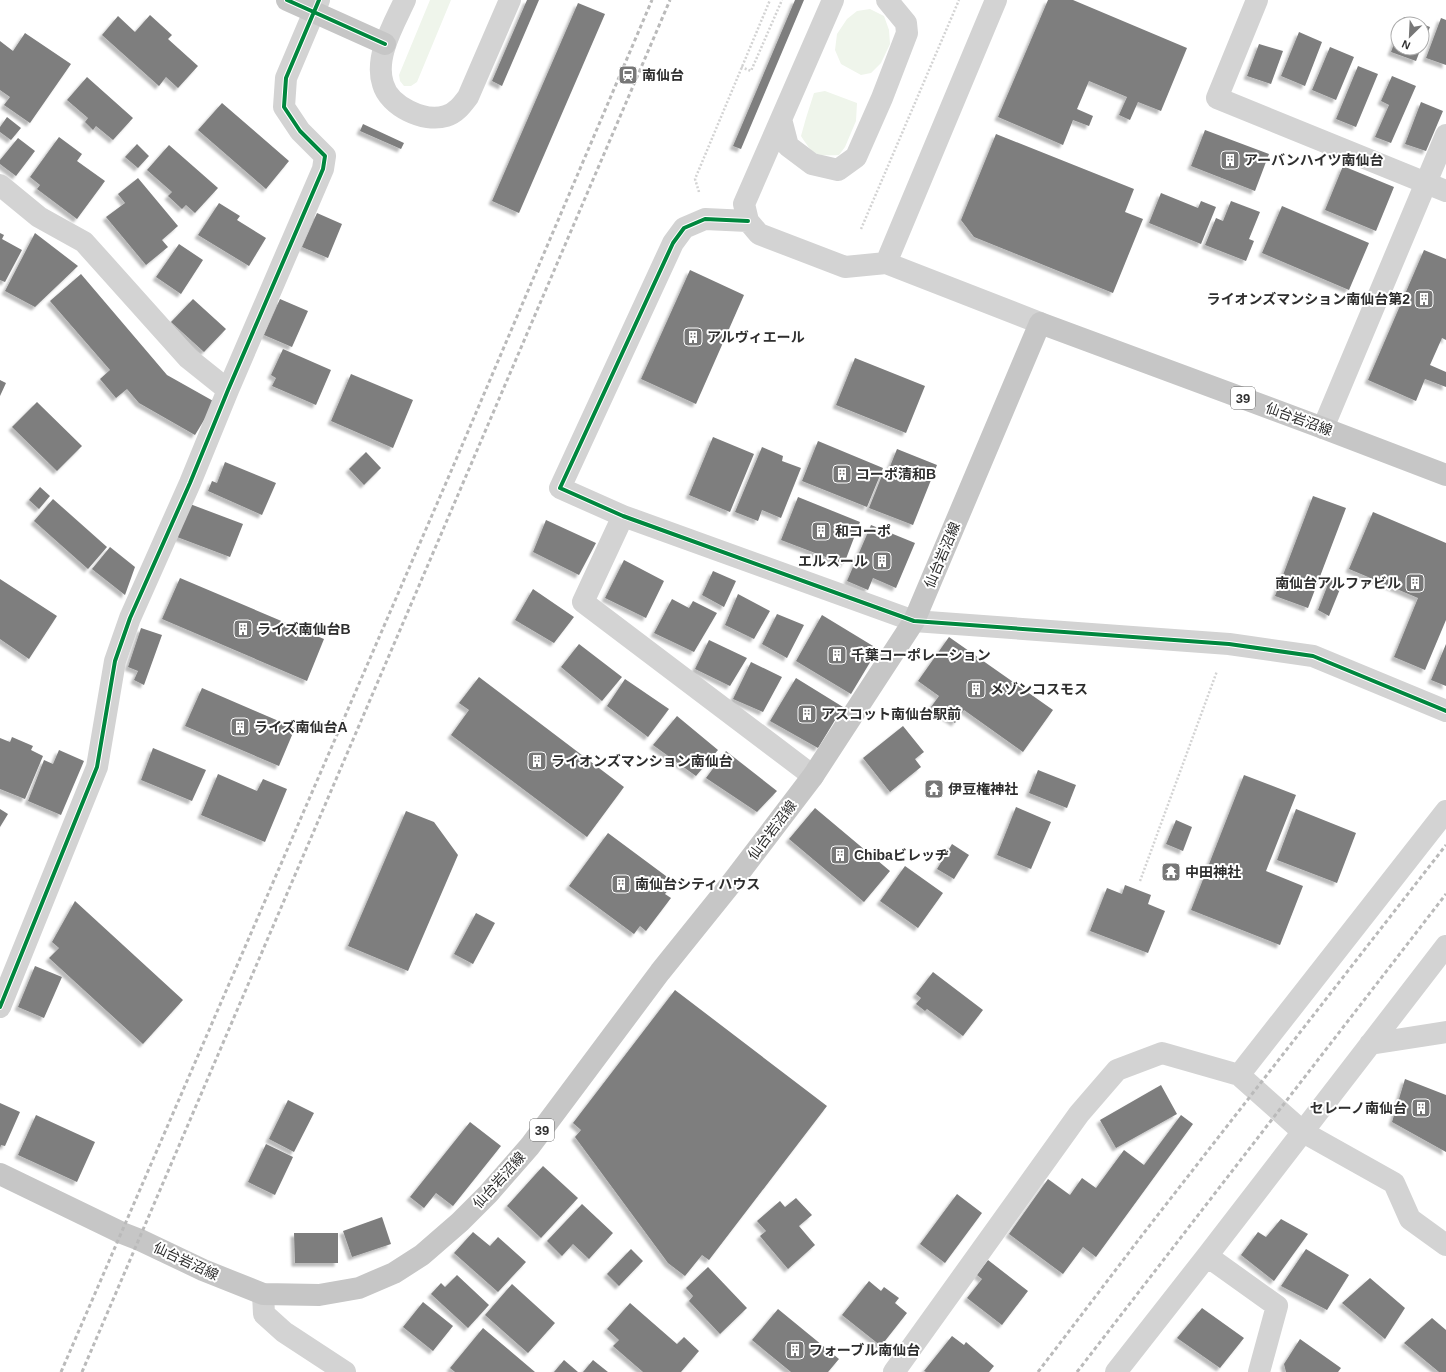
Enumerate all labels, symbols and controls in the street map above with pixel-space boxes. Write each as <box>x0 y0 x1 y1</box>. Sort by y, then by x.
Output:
north arrow <box>1390 16 1430 56</box>
text: N <box>1400 38 1412 52</box>
station icon: 南仙台 <box>617 64 639 86</box>
place label: 南仙台 <box>642 67 684 83</box>
building icon: アーバンハイツ南仙台 <box>1219 149 1241 171</box>
place label: アーバンハイツ南仙台 <box>1244 152 1383 168</box>
building icon: ライオンズマンション南仙台第2 <box>1413 288 1435 310</box>
place label: ライオンズマンション南仙台第2 <box>1206 291 1410 307</box>
building icon: アルヴィエール <box>682 326 704 348</box>
place label: アルヴィエール <box>707 329 805 345</box>
road number: 39 <box>1231 387 1255 409</box>
street label: 仙台岩沼線 <box>1263 400 1335 438</box>
building icon: コーポ清和B <box>831 463 853 485</box>
place label: コーポ清和B <box>856 466 936 482</box>
building icon: 和コーポ <box>810 520 832 542</box>
street label: 仙台岩沼線 <box>921 520 963 590</box>
place label: 和コーポ <box>835 523 891 539</box>
building icon: エルスール <box>871 550 893 572</box>
place label: エルスール <box>798 553 868 569</box>
building icon: 南仙台アルファビル <box>1404 572 1426 594</box>
place label: 南仙台アルファビル <box>1275 575 1401 591</box>
building icon: ライズ南仙台B <box>232 618 254 640</box>
place label: ライズ南仙台B <box>257 621 351 637</box>
building icon: 千葉コーポレーション <box>826 644 848 666</box>
place label: 千葉コーポレーション <box>851 647 991 663</box>
building icon: メゾンコスモス <box>965 678 987 700</box>
place label: メゾンコスモス <box>990 681 1088 697</box>
building icon: アスコット南仙台駅前 <box>796 703 818 725</box>
place label: アスコット南仙台駅前 <box>821 706 961 722</box>
building icon: ライズ南仙台A <box>229 716 251 738</box>
place label: ライズ南仙台A <box>254 719 348 735</box>
building icon: ライオンズマンション南仙台 <box>526 750 548 772</box>
place label: ライオンズマンション南仙台 <box>551 753 733 769</box>
temple icon: 伊豆権神社 <box>923 778 945 800</box>
place label: 伊豆権神社 <box>948 781 1018 797</box>
street label: 仙台岩沼線 <box>745 797 799 863</box>
building icon: Chibaビレッヂ <box>829 844 851 866</box>
place label: Chibaビレッヂ <box>854 847 949 863</box>
temple icon: 中田神社 <box>1160 861 1182 883</box>
place label: 中田神社 <box>1185 864 1241 880</box>
building icon: 南仙台シティハウス <box>610 873 632 895</box>
place label: 南仙台シティハウス <box>635 876 760 892</box>
building icon: セレーノ南仙台 <box>1410 1097 1432 1119</box>
place label: セレーノ南仙台 <box>1310 1100 1407 1116</box>
road number: 39 <box>530 1119 554 1141</box>
street label: 仙台岩沼線 <box>470 1149 528 1211</box>
street label: 仙台岩沼線 <box>151 1239 221 1283</box>
building icon: フォーブル南仙台 <box>784 1339 806 1361</box>
place label: フォーブル南仙台 <box>809 1342 920 1358</box>

